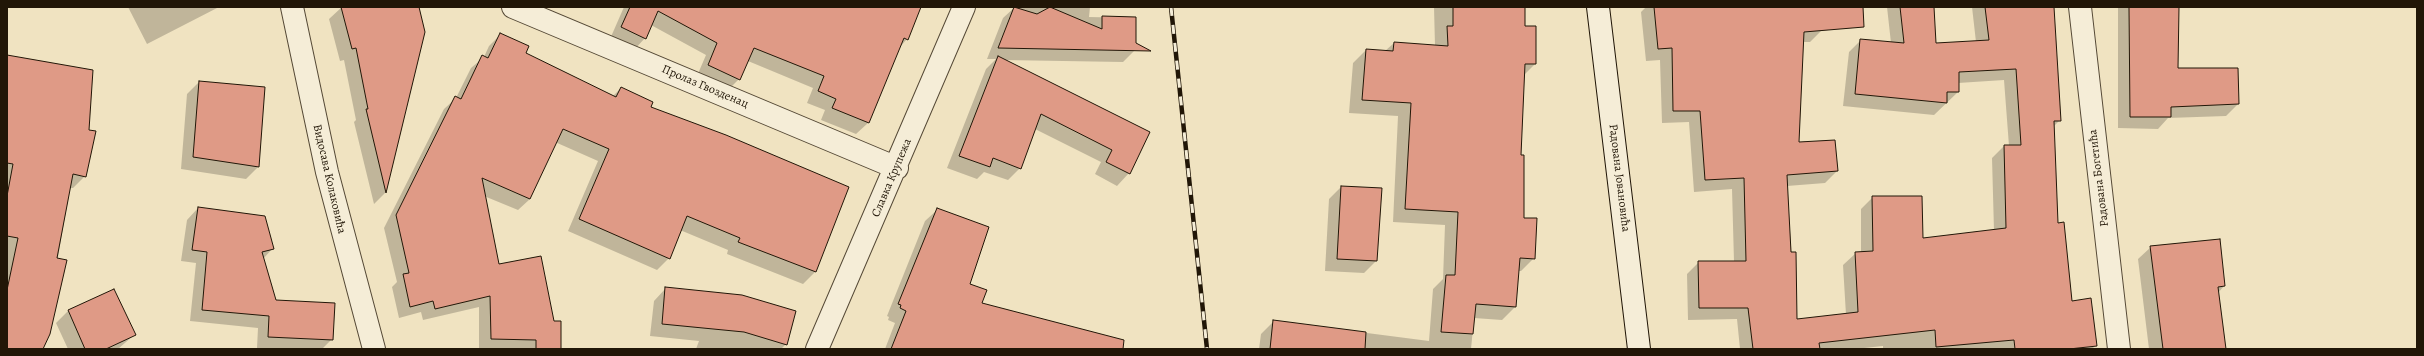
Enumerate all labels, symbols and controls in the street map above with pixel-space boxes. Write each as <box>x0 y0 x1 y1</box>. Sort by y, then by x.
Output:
street label: Пролаз Гвозденац <box>659 62 751 112</box>
street label: Видосава Колаковића <box>309 123 349 235</box>
street label: Радована Јовановића <box>1605 123 1633 233</box>
street label: Радована Богетића <box>2086 128 2112 228</box>
street label: Славка Крупежа <box>869 137 915 219</box>

